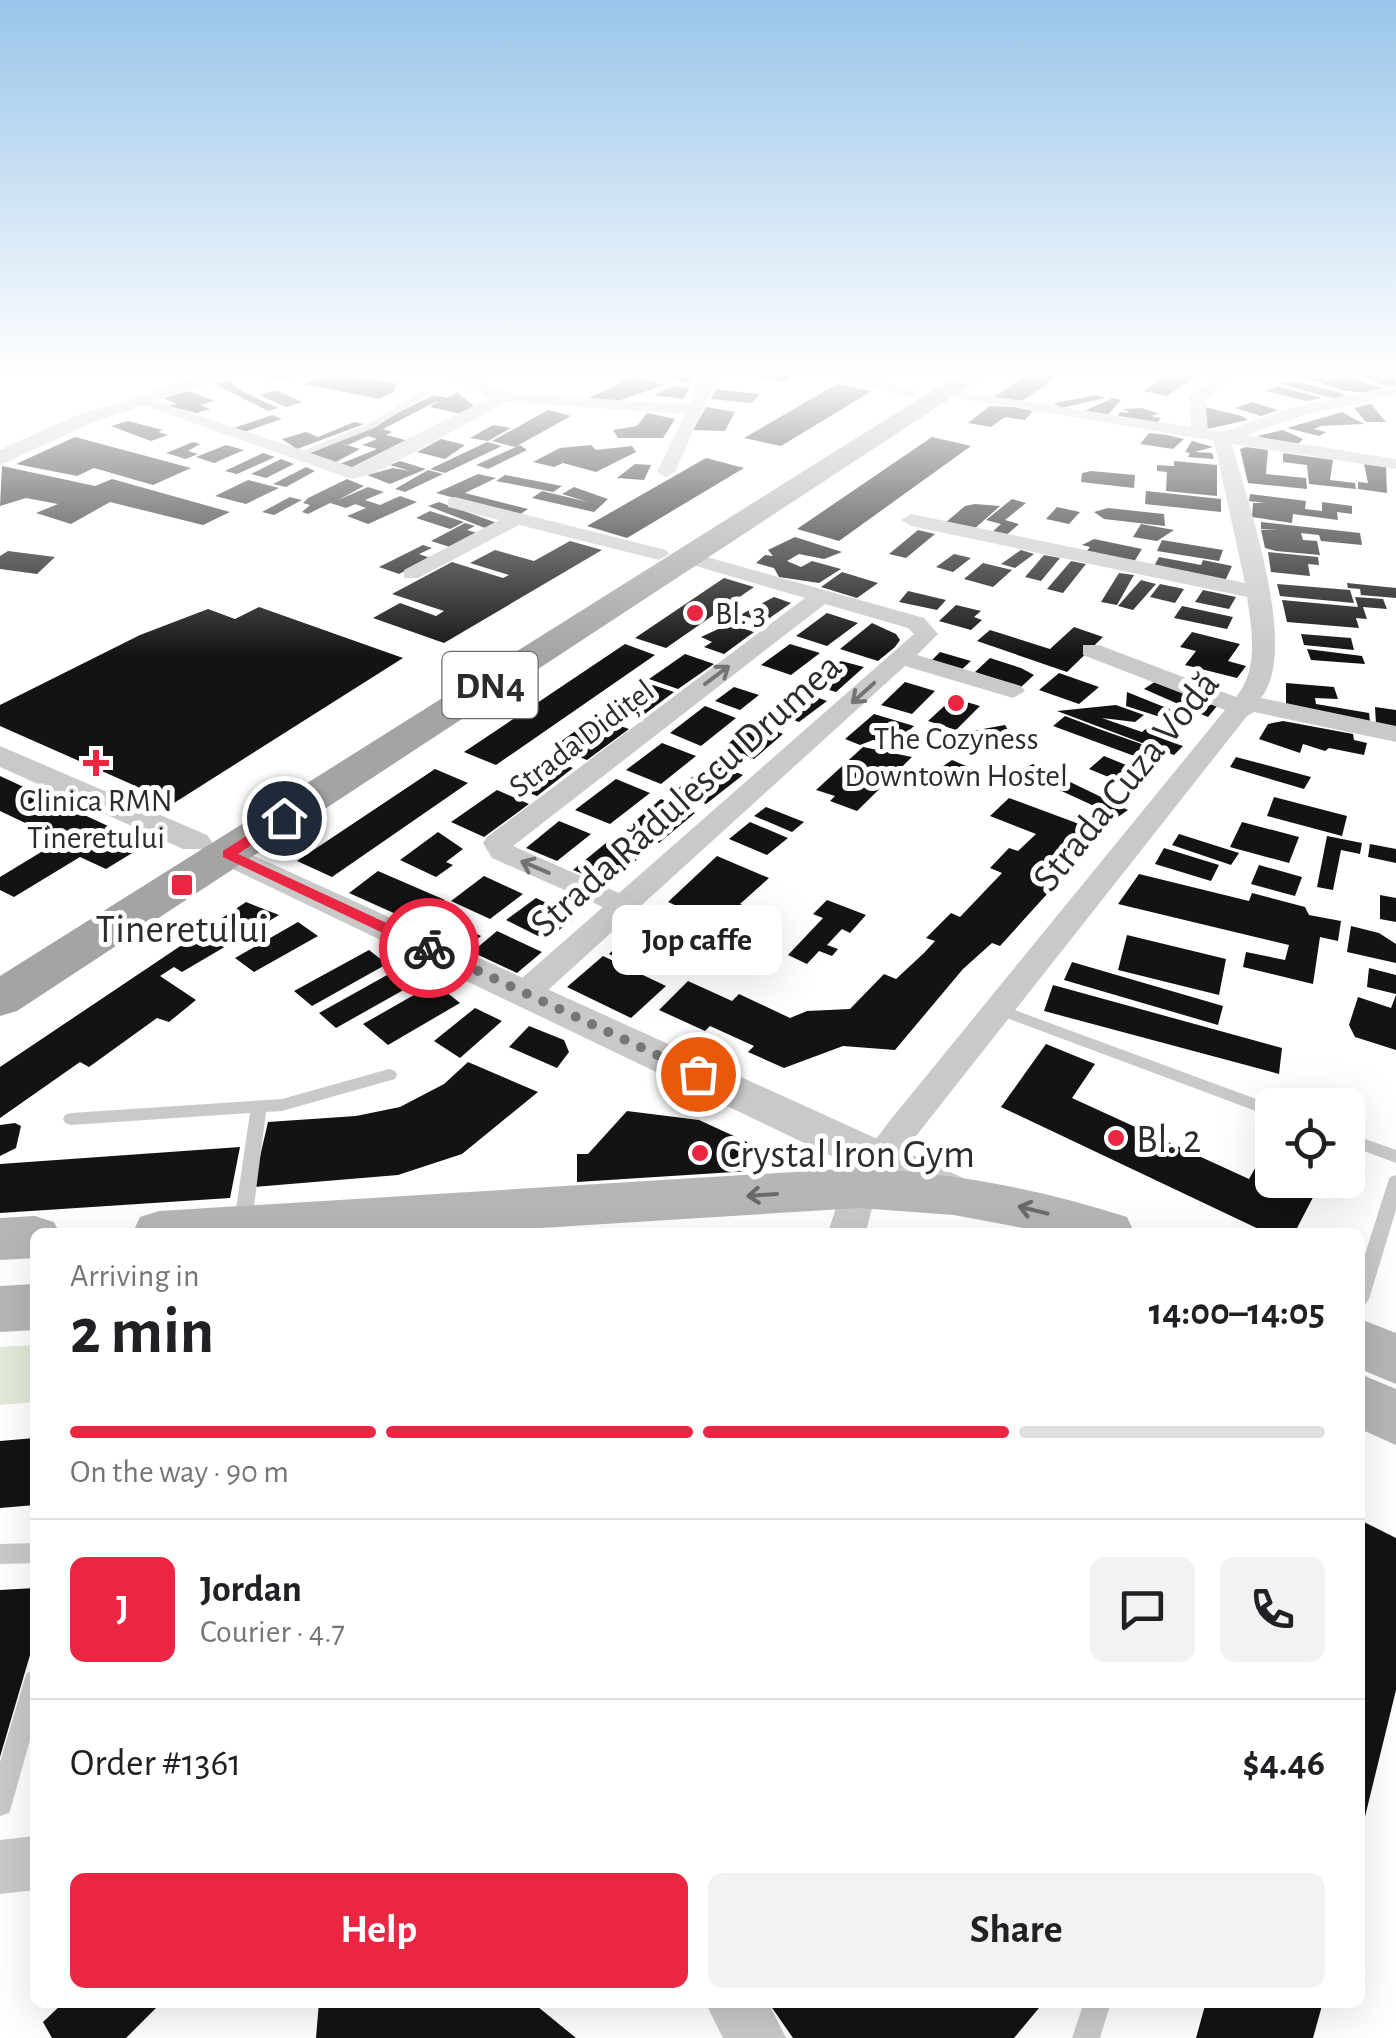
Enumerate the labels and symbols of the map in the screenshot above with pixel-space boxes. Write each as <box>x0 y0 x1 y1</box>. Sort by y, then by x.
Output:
place label: Bl. 3 <box>715 598 766 630</box>
marker: Bl. 3 <box>684 602 706 624</box>
street label: Strada Rădulescu Drumea <box>523 646 849 945</box>
road number: DN4 <box>442 652 538 718</box>
street label: Strada Cuza Vodă <box>1026 664 1227 899</box>
one-way arrow <box>703 665 730 686</box>
street label: Strada Didițel <box>503 674 661 805</box>
one-way arrow <box>851 681 876 704</box>
marker: The Cozyness Downtown Hostel <box>945 692 967 714</box>
place label: The Cozyness Downtown Hostel <box>844 723 1068 792</box>
marker: Clinica RMN Tineretului <box>83 750 109 776</box>
pin <box>242 776 327 861</box>
place label: Clinica RMN Tineretului <box>19 785 173 854</box>
one-way arrow <box>520 857 551 875</box>
marker: Tineretului <box>169 872 195 898</box>
courier <box>379 898 479 998</box>
callout: Jop caffe <box>613 904 783 974</box>
place label: Tineretului <box>96 910 268 950</box>
pin <box>656 1032 741 1117</box>
place label: Bl. 2 <box>1136 1120 1201 1160</box>
marker: Bl. 2 <box>1105 1127 1127 1149</box>
place label: Crystal Iron Gym <box>720 1135 975 1175</box>
marker: Crystal Iron Gym <box>689 1142 711 1164</box>
one-way arrow <box>747 1186 779 1205</box>
one-way arrow <box>1018 1199 1049 1218</box>

